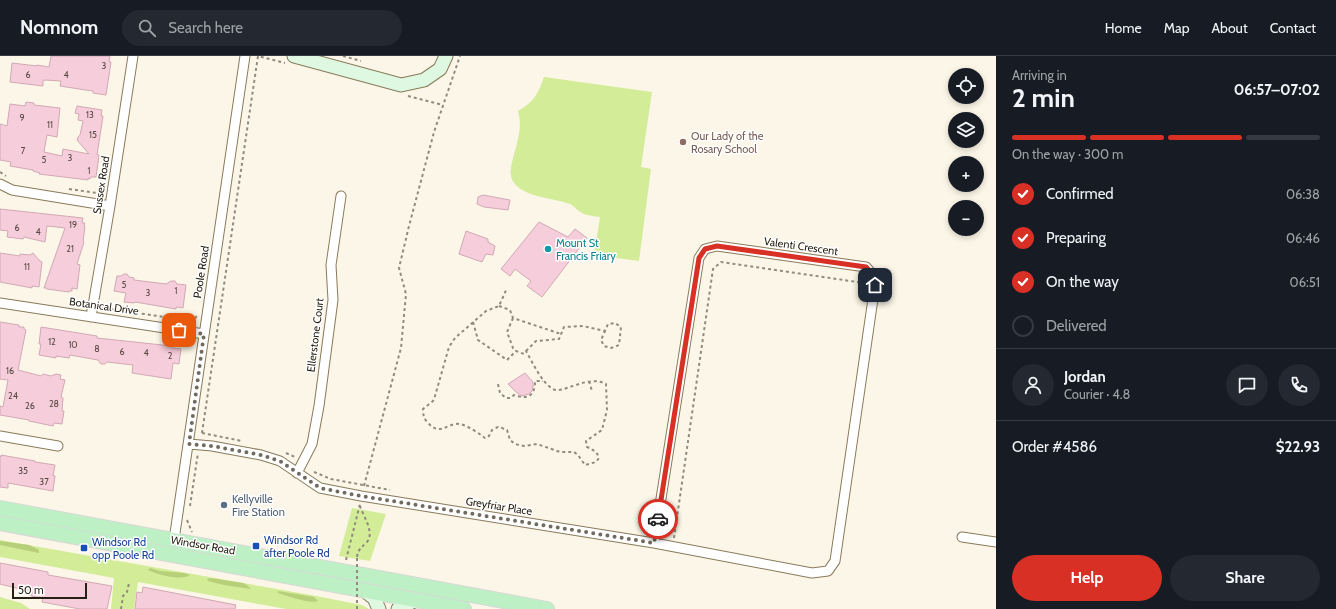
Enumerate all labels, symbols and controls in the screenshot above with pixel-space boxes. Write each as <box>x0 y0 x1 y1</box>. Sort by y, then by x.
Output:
search box <box>122 10 402 46</box>
text: Nomnom <box>20 16 98 39</box>
icon: search <box>136 17 158 39</box>
text: Search here <box>168 19 243 37</box>
text: Home <box>1105 19 1142 37</box>
text: Map <box>1164 19 1189 37</box>
text: About <box>1211 19 1248 37</box>
text: Contact <box>1270 19 1316 37</box>
house number: 3 <box>102 60 107 71</box>
text: Arriving in <box>1012 67 1067 83</box>
map controls <box>948 68 984 236</box>
button: locate <box>948 68 984 104</box>
house number: 6 <box>25 69 31 80</box>
house number: 4 <box>63 69 69 80</box>
text: 06:57–07:02 <box>1234 81 1320 99</box>
text: 2 min <box>1012 82 1075 114</box>
house number: 13 <box>86 109 94 120</box>
house number: 9 <box>19 112 25 123</box>
button: layers <box>948 112 984 148</box>
house number: 11 <box>47 119 53 130</box>
house number: 15 <box>89 129 97 140</box>
place label: Our Lady of the Rosary School <box>691 129 764 156</box>
marker: Our Lady of the Rosary School <box>678 137 688 147</box>
house number: 7 <box>21 145 26 156</box>
text: On the way · 300 m <box>1012 146 1124 162</box>
house number: 3 <box>68 152 73 163</box>
house number: 5 <box>42 154 47 165</box>
street label: Sussex Road <box>90 155 112 215</box>
button: + <box>948 156 984 192</box>
house number: 1 <box>88 165 91 176</box>
icon: check <box>1012 183 1034 205</box>
text: Confirmed <box>1046 185 1114 203</box>
text: 06:38 <box>1286 186 1320 202</box>
button: − <box>948 200 984 236</box>
house number: 19 <box>69 219 77 230</box>
house number: 6 <box>14 222 20 233</box>
house number: 4 <box>35 226 41 237</box>
icon: check <box>1012 227 1034 249</box>
text: Preparing <box>1046 229 1106 247</box>
text: 06:46 <box>1286 230 1320 246</box>
street label: Valenti Crescent <box>763 234 839 258</box>
place label: Mount St Francis Friary <box>556 236 616 263</box>
house number: 21 <box>66 243 74 254</box>
marker: Mount St Francis Friary <box>543 244 553 254</box>
street label: Poole Road <box>190 245 212 299</box>
house number: 11 <box>24 261 30 272</box>
pin <box>858 268 892 302</box>
icon: check <box>1012 271 1034 293</box>
text: On the way <box>1046 273 1119 291</box>
icon: home <box>864 274 886 296</box>
text: 06:51 <box>1290 274 1320 290</box>
house number: 5 <box>122 279 127 290</box>
house number: 1 <box>175 285 178 296</box>
house number: 3 <box>146 287 151 298</box>
street label: Botanical Drive <box>68 294 140 318</box>
street label: Ellerstone Court <box>304 297 327 373</box>
pin <box>162 313 196 347</box>
text: Delivered <box>1046 317 1107 335</box>
icon: bag <box>168 319 190 341</box>
house number: 12 <box>48 336 56 347</box>
house number: 10 <box>68 339 78 350</box>
house number: 8 <box>94 343 100 354</box>
house number: 6 <box>119 346 125 357</box>
house number: 4 <box>143 347 149 358</box>
house number: 2 <box>168 350 173 361</box>
button: person <box>1012 364 1054 406</box>
button: chat <box>1226 364 1268 406</box>
button: phone <box>1278 364 1320 406</box>
house number: 16 <box>6 365 14 376</box>
text: Jordan <box>1064 368 1106 386</box>
text: Courier · 4.8 <box>1064 386 1130 402</box>
house number: 24 <box>8 390 18 401</box>
house number: 28 <box>49 398 59 409</box>
house number: 26 <box>25 400 35 411</box>
text: Order #4586 <box>1012 438 1097 456</box>
text: $22.93 <box>1276 438 1320 456</box>
house number: 35 <box>18 465 28 476</box>
house number: 37 <box>39 476 49 487</box>
place label: Kellyville Fire Station <box>232 492 285 519</box>
street label: Greyfriar Place <box>465 494 534 518</box>
courier <box>638 499 678 539</box>
marker: Kellyville Fire Station <box>219 500 229 510</box>
icon: car <box>647 508 669 530</box>
street label: Windsor Road <box>170 532 236 558</box>
place label: Windsor Rd after Poole Rd <box>264 533 330 560</box>
place label: Windsor Rd opp Poole Rd <box>92 535 154 562</box>
marker: Windsor Rd after Poole Rd <box>251 541 261 551</box>
marker: Windsor Rd opp Poole Rd <box>79 543 89 553</box>
button: Help <box>1012 555 1162 601</box>
button: Share <box>1170 555 1320 601</box>
scale bar <box>12 581 87 600</box>
text: 50 m <box>18 583 44 597</box>

